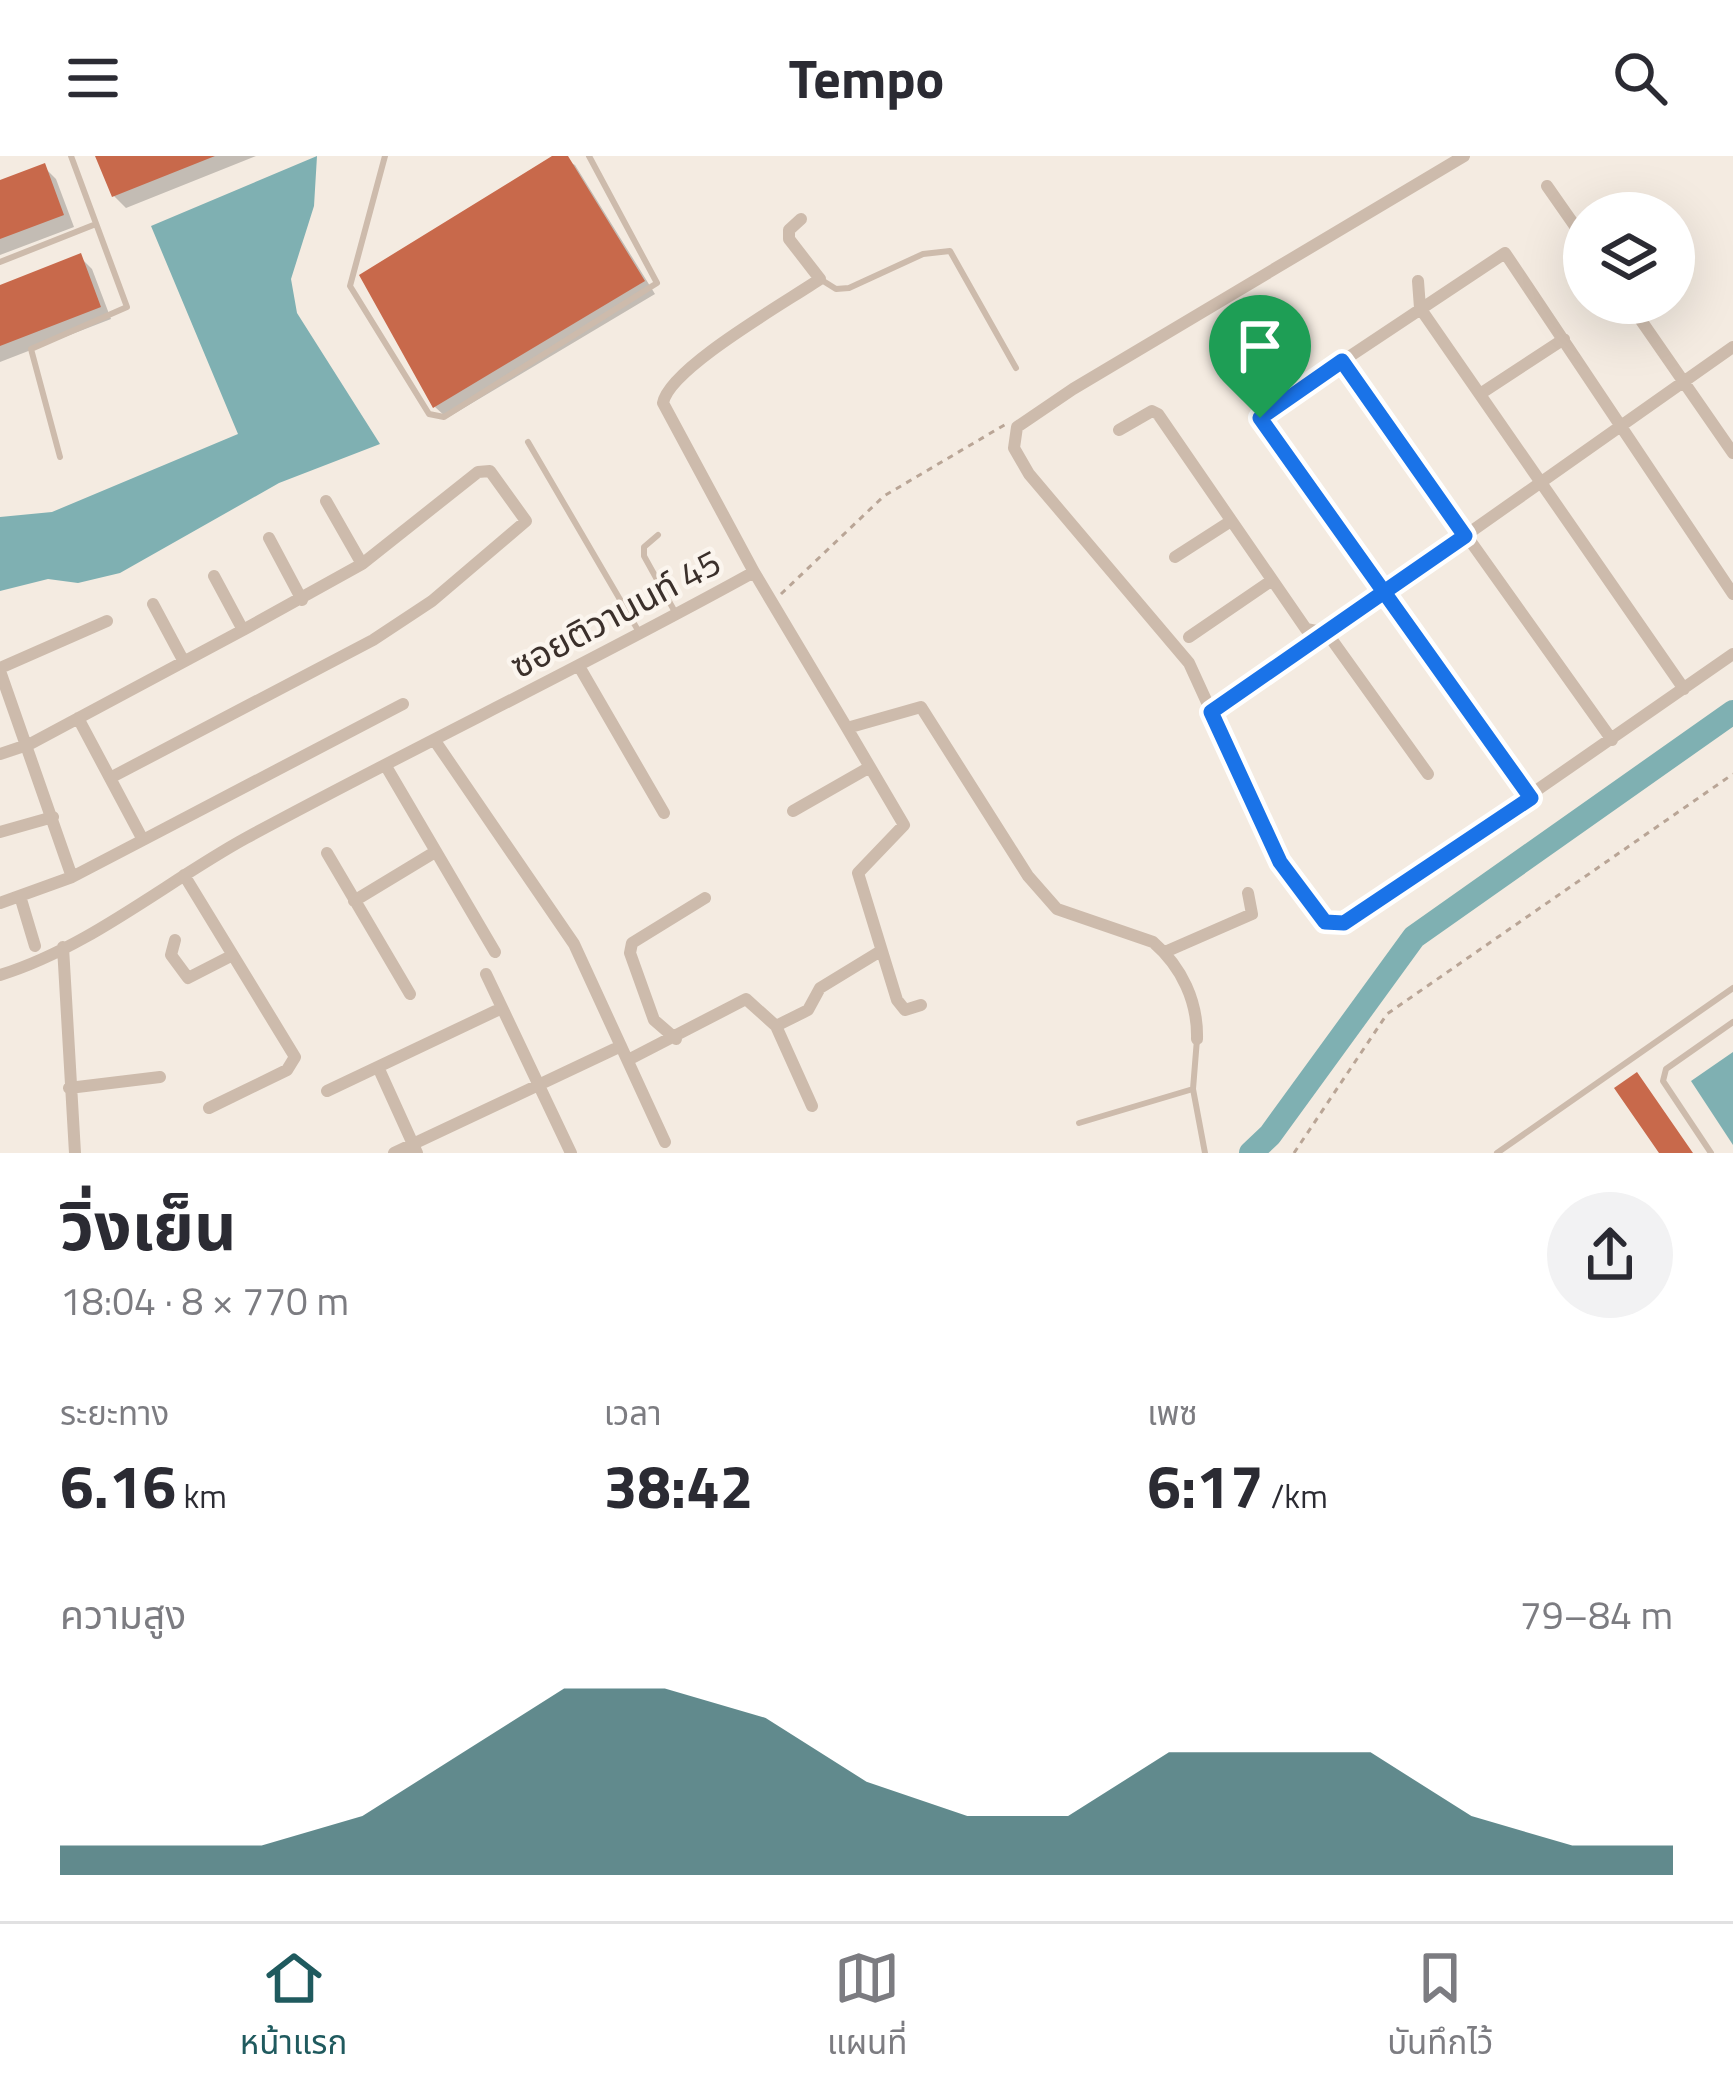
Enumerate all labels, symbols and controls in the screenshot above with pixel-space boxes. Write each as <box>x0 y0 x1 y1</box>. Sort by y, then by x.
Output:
text: Tempo <box>789 37 944 119</box>
icon: menu <box>60 45 126 111</box>
icon: search <box>1607 45 1673 111</box>
map controls <box>1563 192 1695 324</box>
button: layers <box>1563 192 1695 324</box>
pin <box>1209 295 1311 418</box>
icon: arrive <box>1227 313 1293 379</box>
street label: ซอยติวานนท์ 45 <box>500 534 730 692</box>
text: วิ่งเย็น <box>60 1175 237 1276</box>
button: share <box>1547 1192 1673 1318</box>
text: 18:04 · 8 × 770 m <box>60 1271 349 1330</box>
text: ระยะทาง <box>60 1388 169 1438</box>
text: เวลา <box>604 1388 662 1438</box>
text: เพซ <box>1147 1388 1198 1438</box>
text: 6.16 <box>60 1440 176 1531</box>
text: 38:42 <box>604 1440 753 1531</box>
text: 6:17 <box>1147 1440 1264 1531</box>
text: km <box>176 1471 227 1521</box>
text: /km <box>1264 1471 1328 1521</box>
text: ความสูง <box>60 1585 186 1644</box>
text: 79–84 m <box>1520 1585 1673 1644</box>
tab: หน้าแรก <box>240 1945 347 2069</box>
tab: แผนที่ <box>827 1945 907 2069</box>
tab: บันทึกไว้ <box>1387 1945 1493 2069</box>

